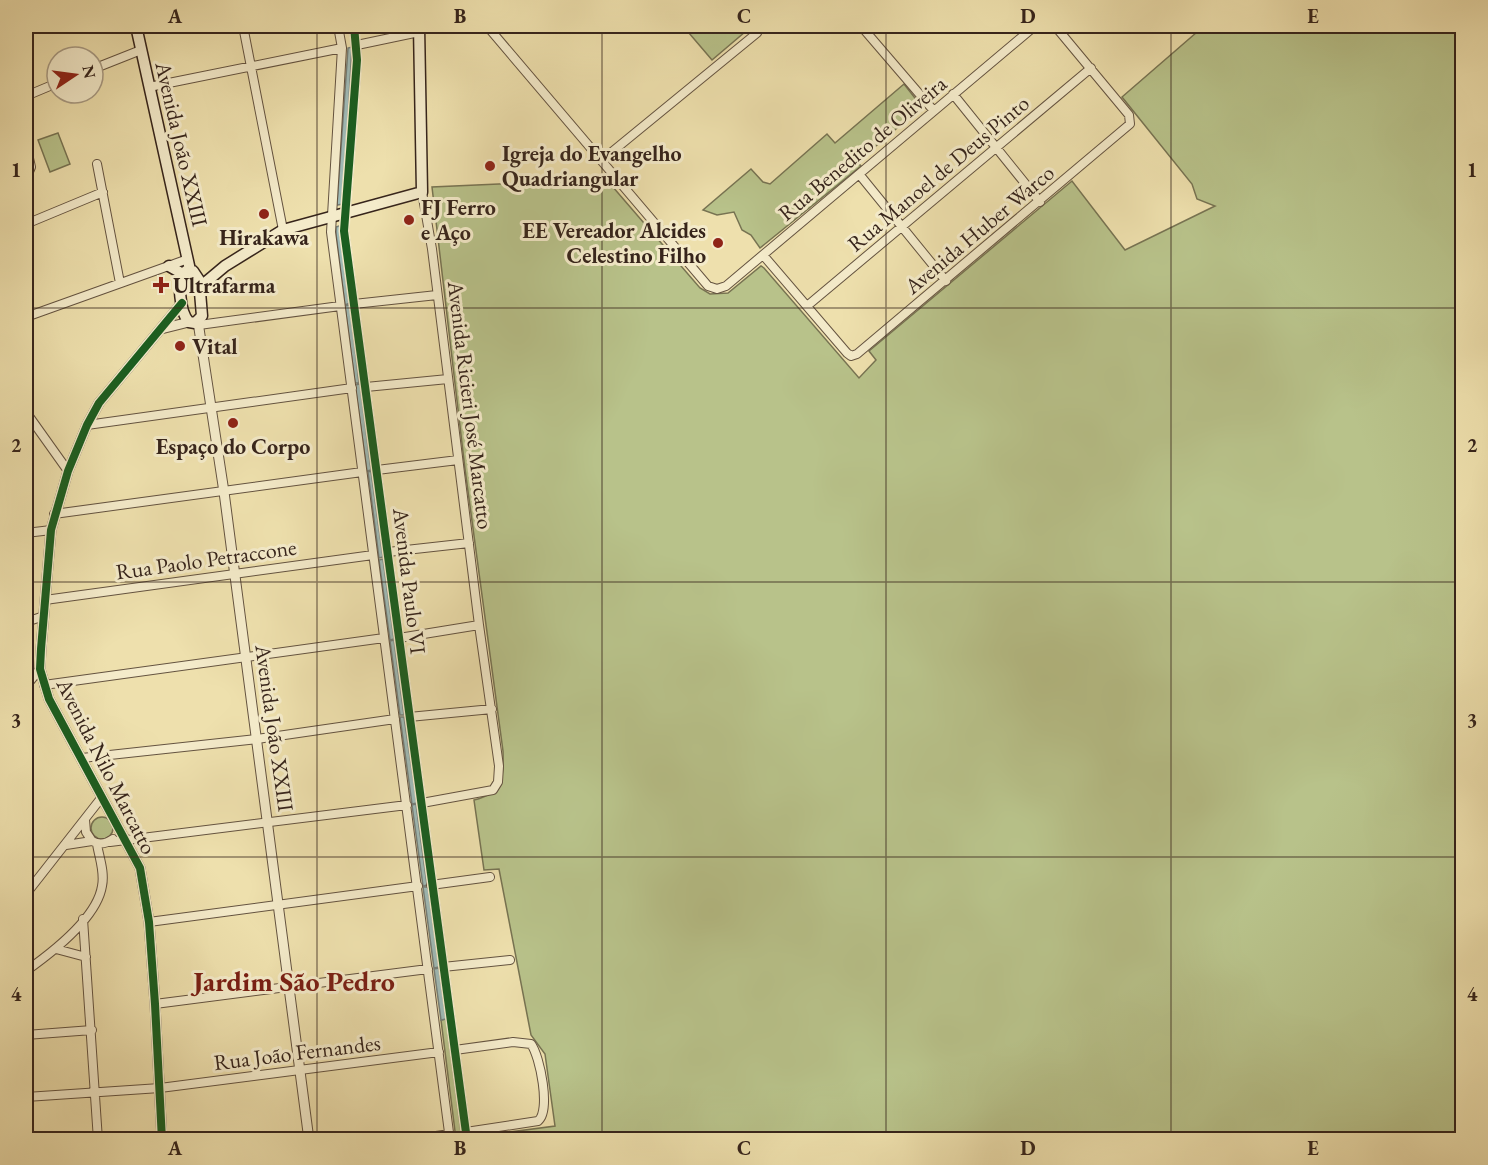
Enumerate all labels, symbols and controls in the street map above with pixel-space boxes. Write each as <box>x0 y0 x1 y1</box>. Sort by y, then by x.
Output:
text: A <box>167 3 183 29</box>
text: B <box>454 3 466 29</box>
text: C <box>737 3 751 29</box>
text: D <box>1020 3 1036 29</box>
text: E <box>1307 3 1319 29</box>
north arrow <box>45 45 105 105</box>
street label: Avenida João XXIII <box>148 58 215 230</box>
text: N <box>77 63 101 80</box>
street label: Rua Benedito de Oliveira <box>772 69 953 227</box>
street label: Rua Manoel de Deus Pinto <box>841 89 1035 258</box>
place label: Igreja do Evangelho Quadriangular <box>502 139 682 193</box>
text: 1 <box>11 157 21 183</box>
text: 1 <box>1467 157 1477 183</box>
street label: Avenida Huber Warco <box>898 158 1060 301</box>
marker: Igreja do Evangelho Quadriangular <box>483 159 497 173</box>
place label: FJ Ferro e Aço <box>421 193 496 247</box>
marker: Hirakawa <box>257 207 271 221</box>
marker: FJ Ferro e Aço <box>402 213 416 227</box>
place label: EE Vereador Alcides Celestino Filho <box>522 216 706 270</box>
place label: Hirakawa <box>219 223 309 252</box>
marker: EE Vereador Alcides Celestino Filho <box>711 236 725 250</box>
place label: Ultrafarma <box>173 271 276 300</box>
marker: Ultrafarma <box>154 278 168 292</box>
street label: Avenida Ricieri José Marcatto <box>441 278 500 531</box>
place label: Vital <box>192 332 238 361</box>
marker: Vital <box>173 339 187 353</box>
marker: Espaço do Corpo <box>226 416 240 430</box>
text: 2 <box>11 432 22 458</box>
place label: Espaço do Corpo <box>156 432 310 461</box>
text: 2 <box>1467 432 1478 458</box>
street label: Avenida Paulo VI <box>386 505 433 656</box>
street label: Rua Paolo Petraccone <box>114 532 299 587</box>
street label: Avenida João XXIII <box>248 642 301 814</box>
street label: Avenida Nilo Marcatto <box>49 672 163 859</box>
text: 3 <box>11 707 21 733</box>
text: 3 <box>1467 707 1477 733</box>
district label: Jardim São Pedro <box>190 963 395 999</box>
text: 4 <box>11 981 22 1007</box>
text: 4 <box>1467 981 1478 1007</box>
street label: Rua João Fernandes <box>212 1028 382 1077</box>
text: A <box>167 1135 183 1161</box>
text: B <box>454 1135 466 1161</box>
text: C <box>737 1135 751 1161</box>
text: D <box>1020 1135 1036 1161</box>
text: E <box>1307 1135 1319 1161</box>

